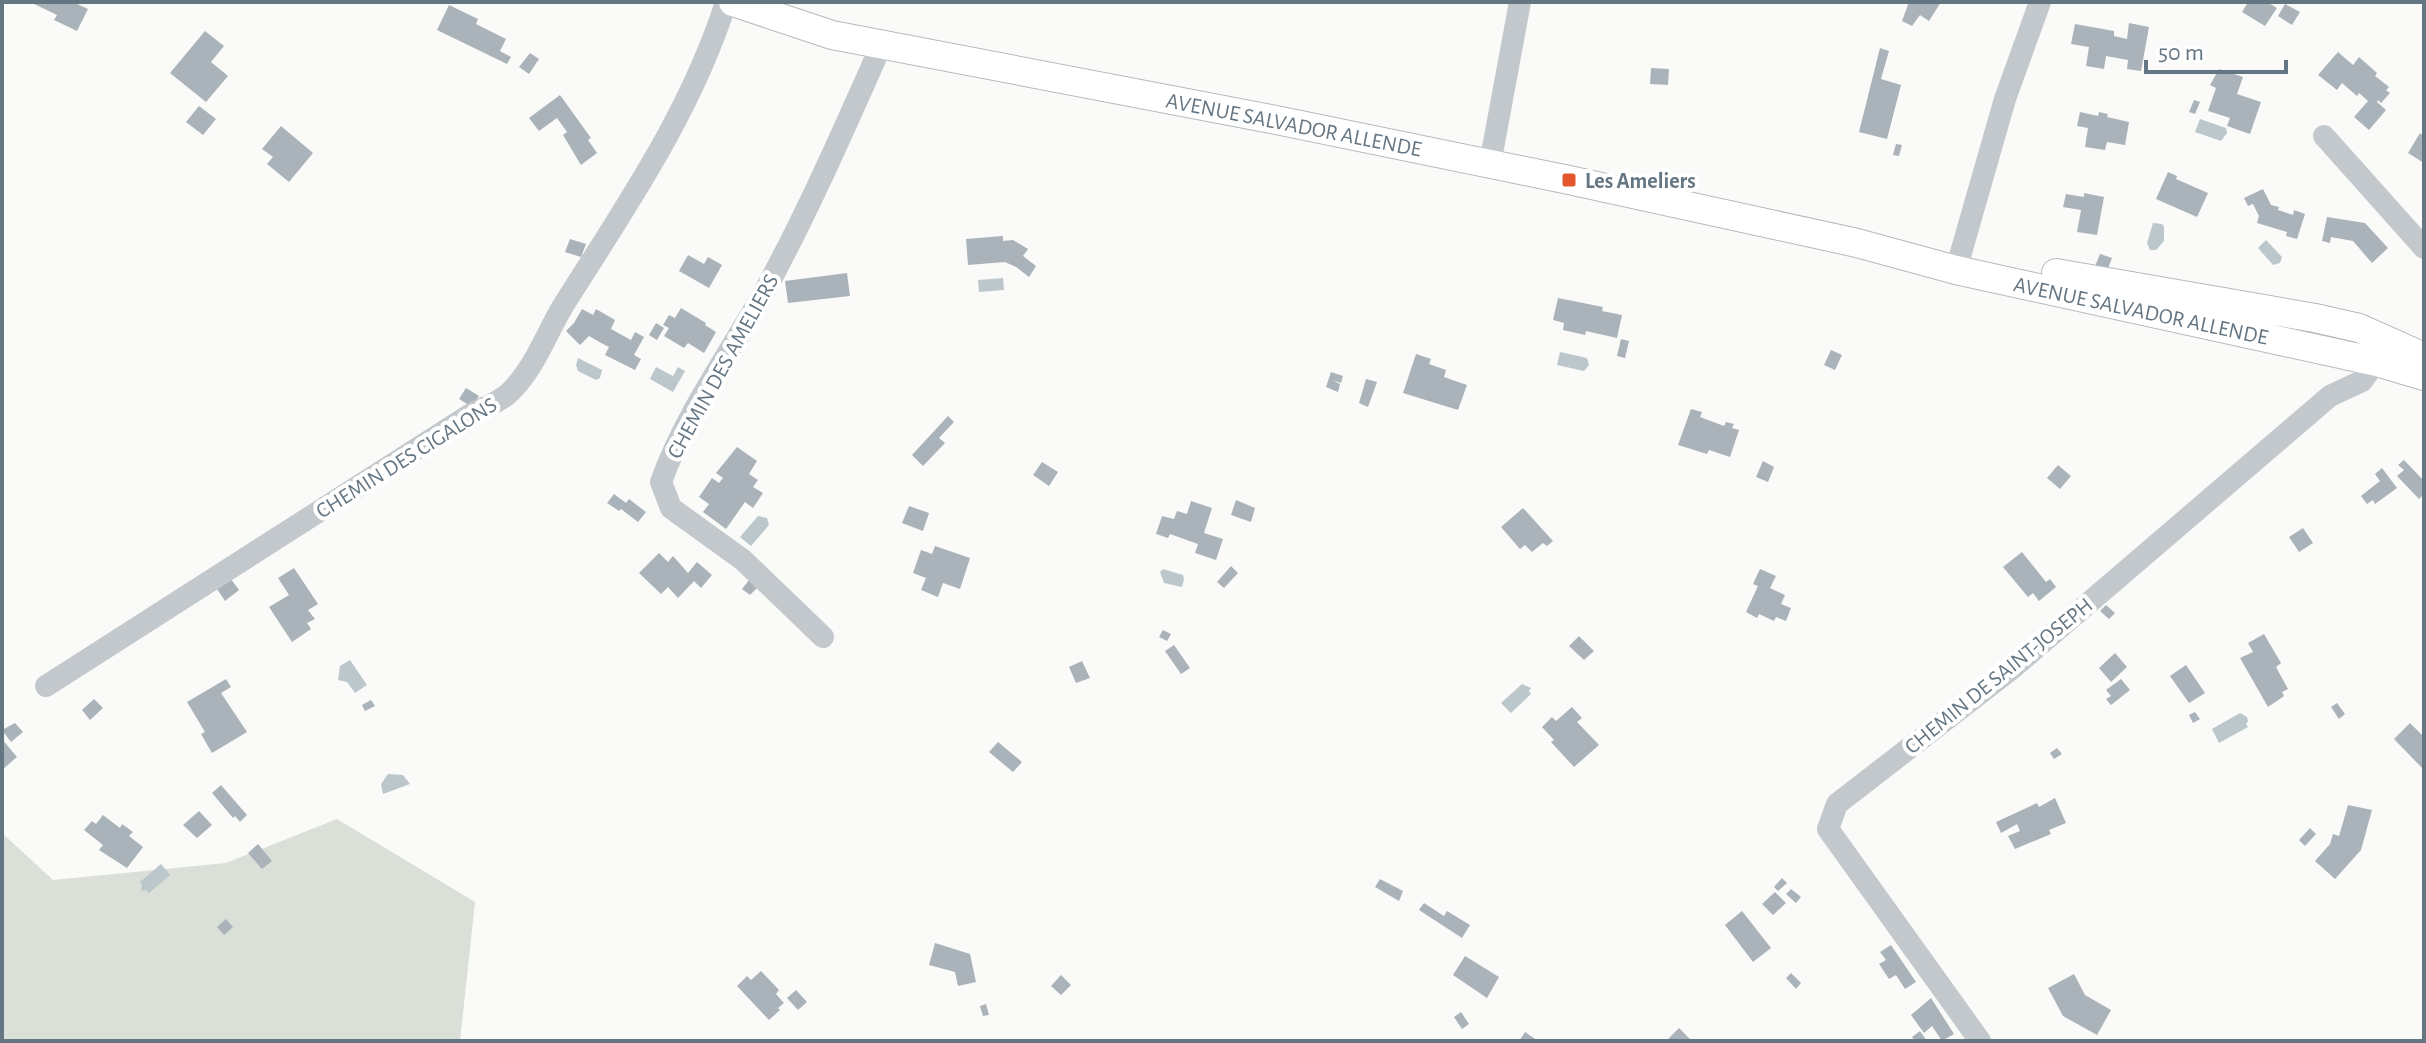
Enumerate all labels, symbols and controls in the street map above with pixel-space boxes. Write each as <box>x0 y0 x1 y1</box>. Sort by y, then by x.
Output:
scale bar <box>2146 24 2286 74</box>
text: 50 m <box>2158 41 2204 65</box>
street label: AVENUE SALVADOR ALLENDE <box>1164 89 1424 161</box>
place label: Les Ameliers <box>1585 170 1696 192</box>
marker: Les Ameliers <box>1560 171 1578 189</box>
street label: CHEMIN DES AMELIERS <box>663 271 783 462</box>
street label: AVENUE SALVADOR ALLENDE <box>2012 273 2270 349</box>
street label: CHEMIN DES CIGALONS <box>312 393 501 522</box>
street label: CHEMIN DE SAINT-JOSEPH <box>1901 593 2097 758</box>

